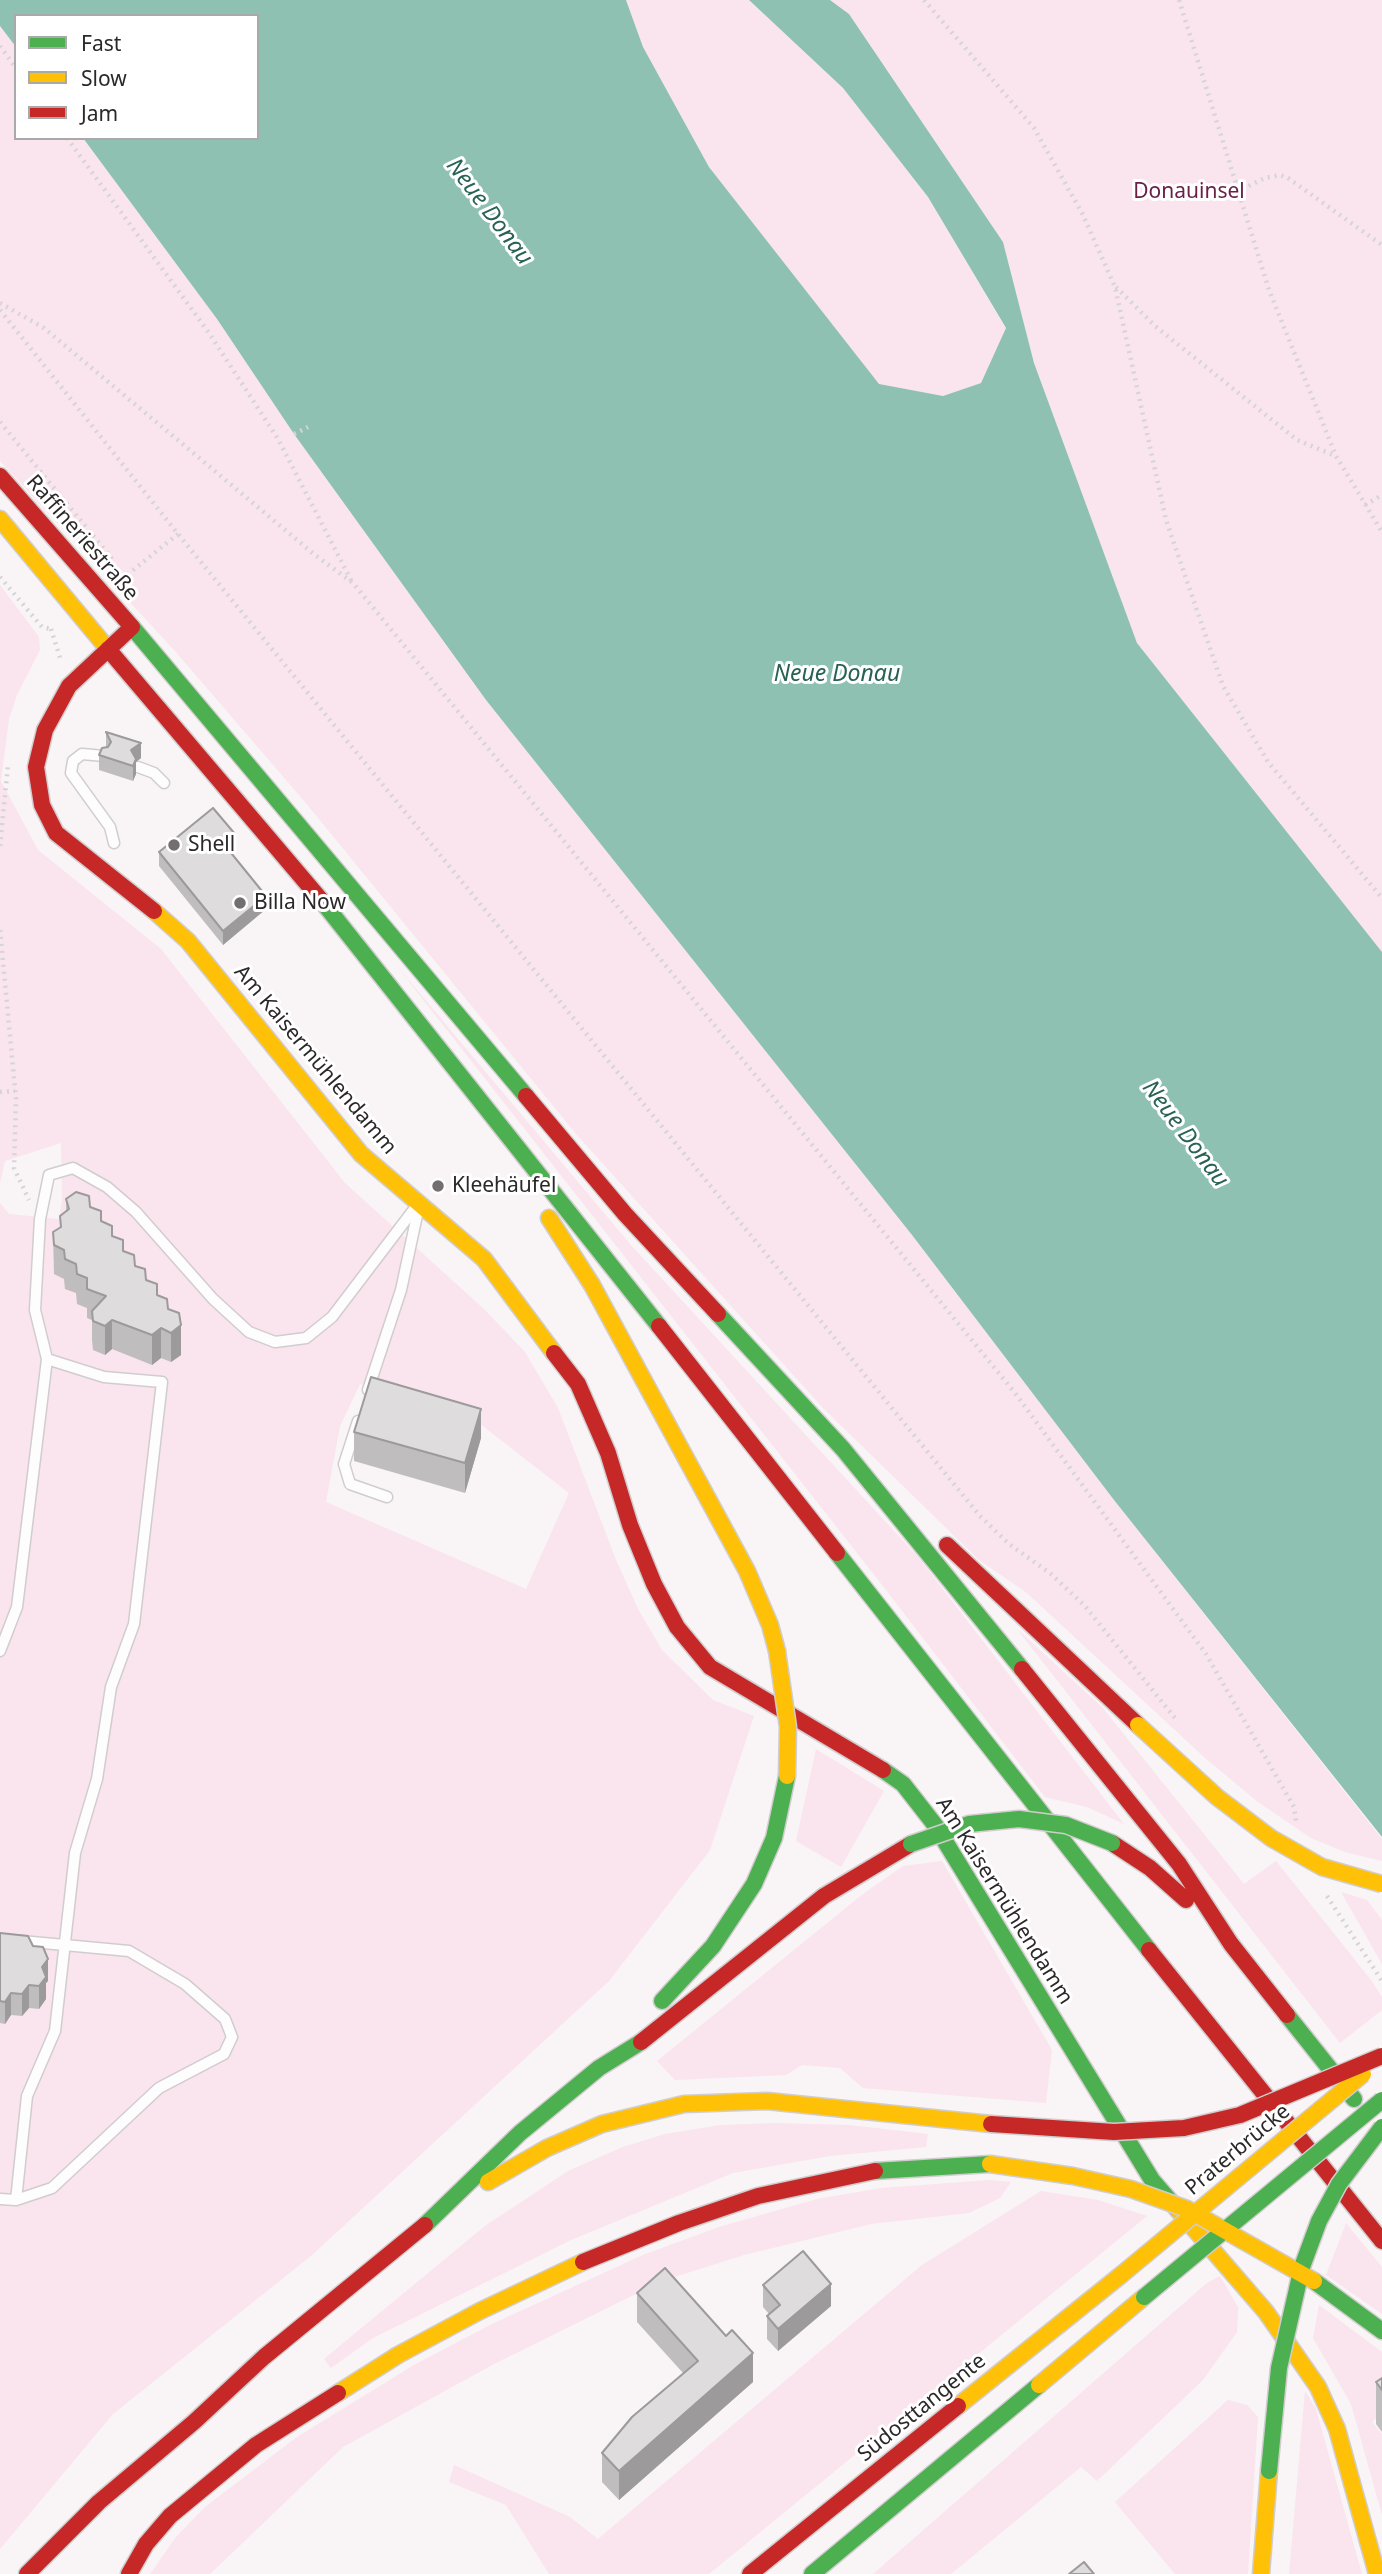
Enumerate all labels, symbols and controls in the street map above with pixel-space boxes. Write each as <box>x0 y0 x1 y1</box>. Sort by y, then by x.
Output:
legend <box>14 14 259 140</box>
text: Fast <box>81 29 121 57</box>
text: Slow <box>81 64 127 92</box>
text: Jam <box>81 99 118 127</box>
water label: Neue Donau <box>440 153 538 271</box>
park label: Donauinsel <box>1133 179 1245 205</box>
street label: Raffineriestraße <box>21 470 143 606</box>
water label: Neue Donau <box>774 660 900 688</box>
place label: Shell <box>188 832 235 858</box>
marker: Shell <box>166 837 182 853</box>
place label: Billa Now <box>254 890 346 916</box>
marker: Billa Now <box>232 895 248 911</box>
street label: Am Kaisermühlendamm <box>229 960 401 1160</box>
water label: Neue Donau <box>1136 1075 1234 1193</box>
place label: Kleehäufel <box>452 1173 556 1199</box>
marker: Kleehäufel <box>430 1178 446 1194</box>
street label: Am Kaisermühlendamm <box>930 1793 1078 2009</box>
street label: Praterbrücke <box>1181 2099 1295 2201</box>
street label: Südosttangente <box>853 2349 991 2467</box>

